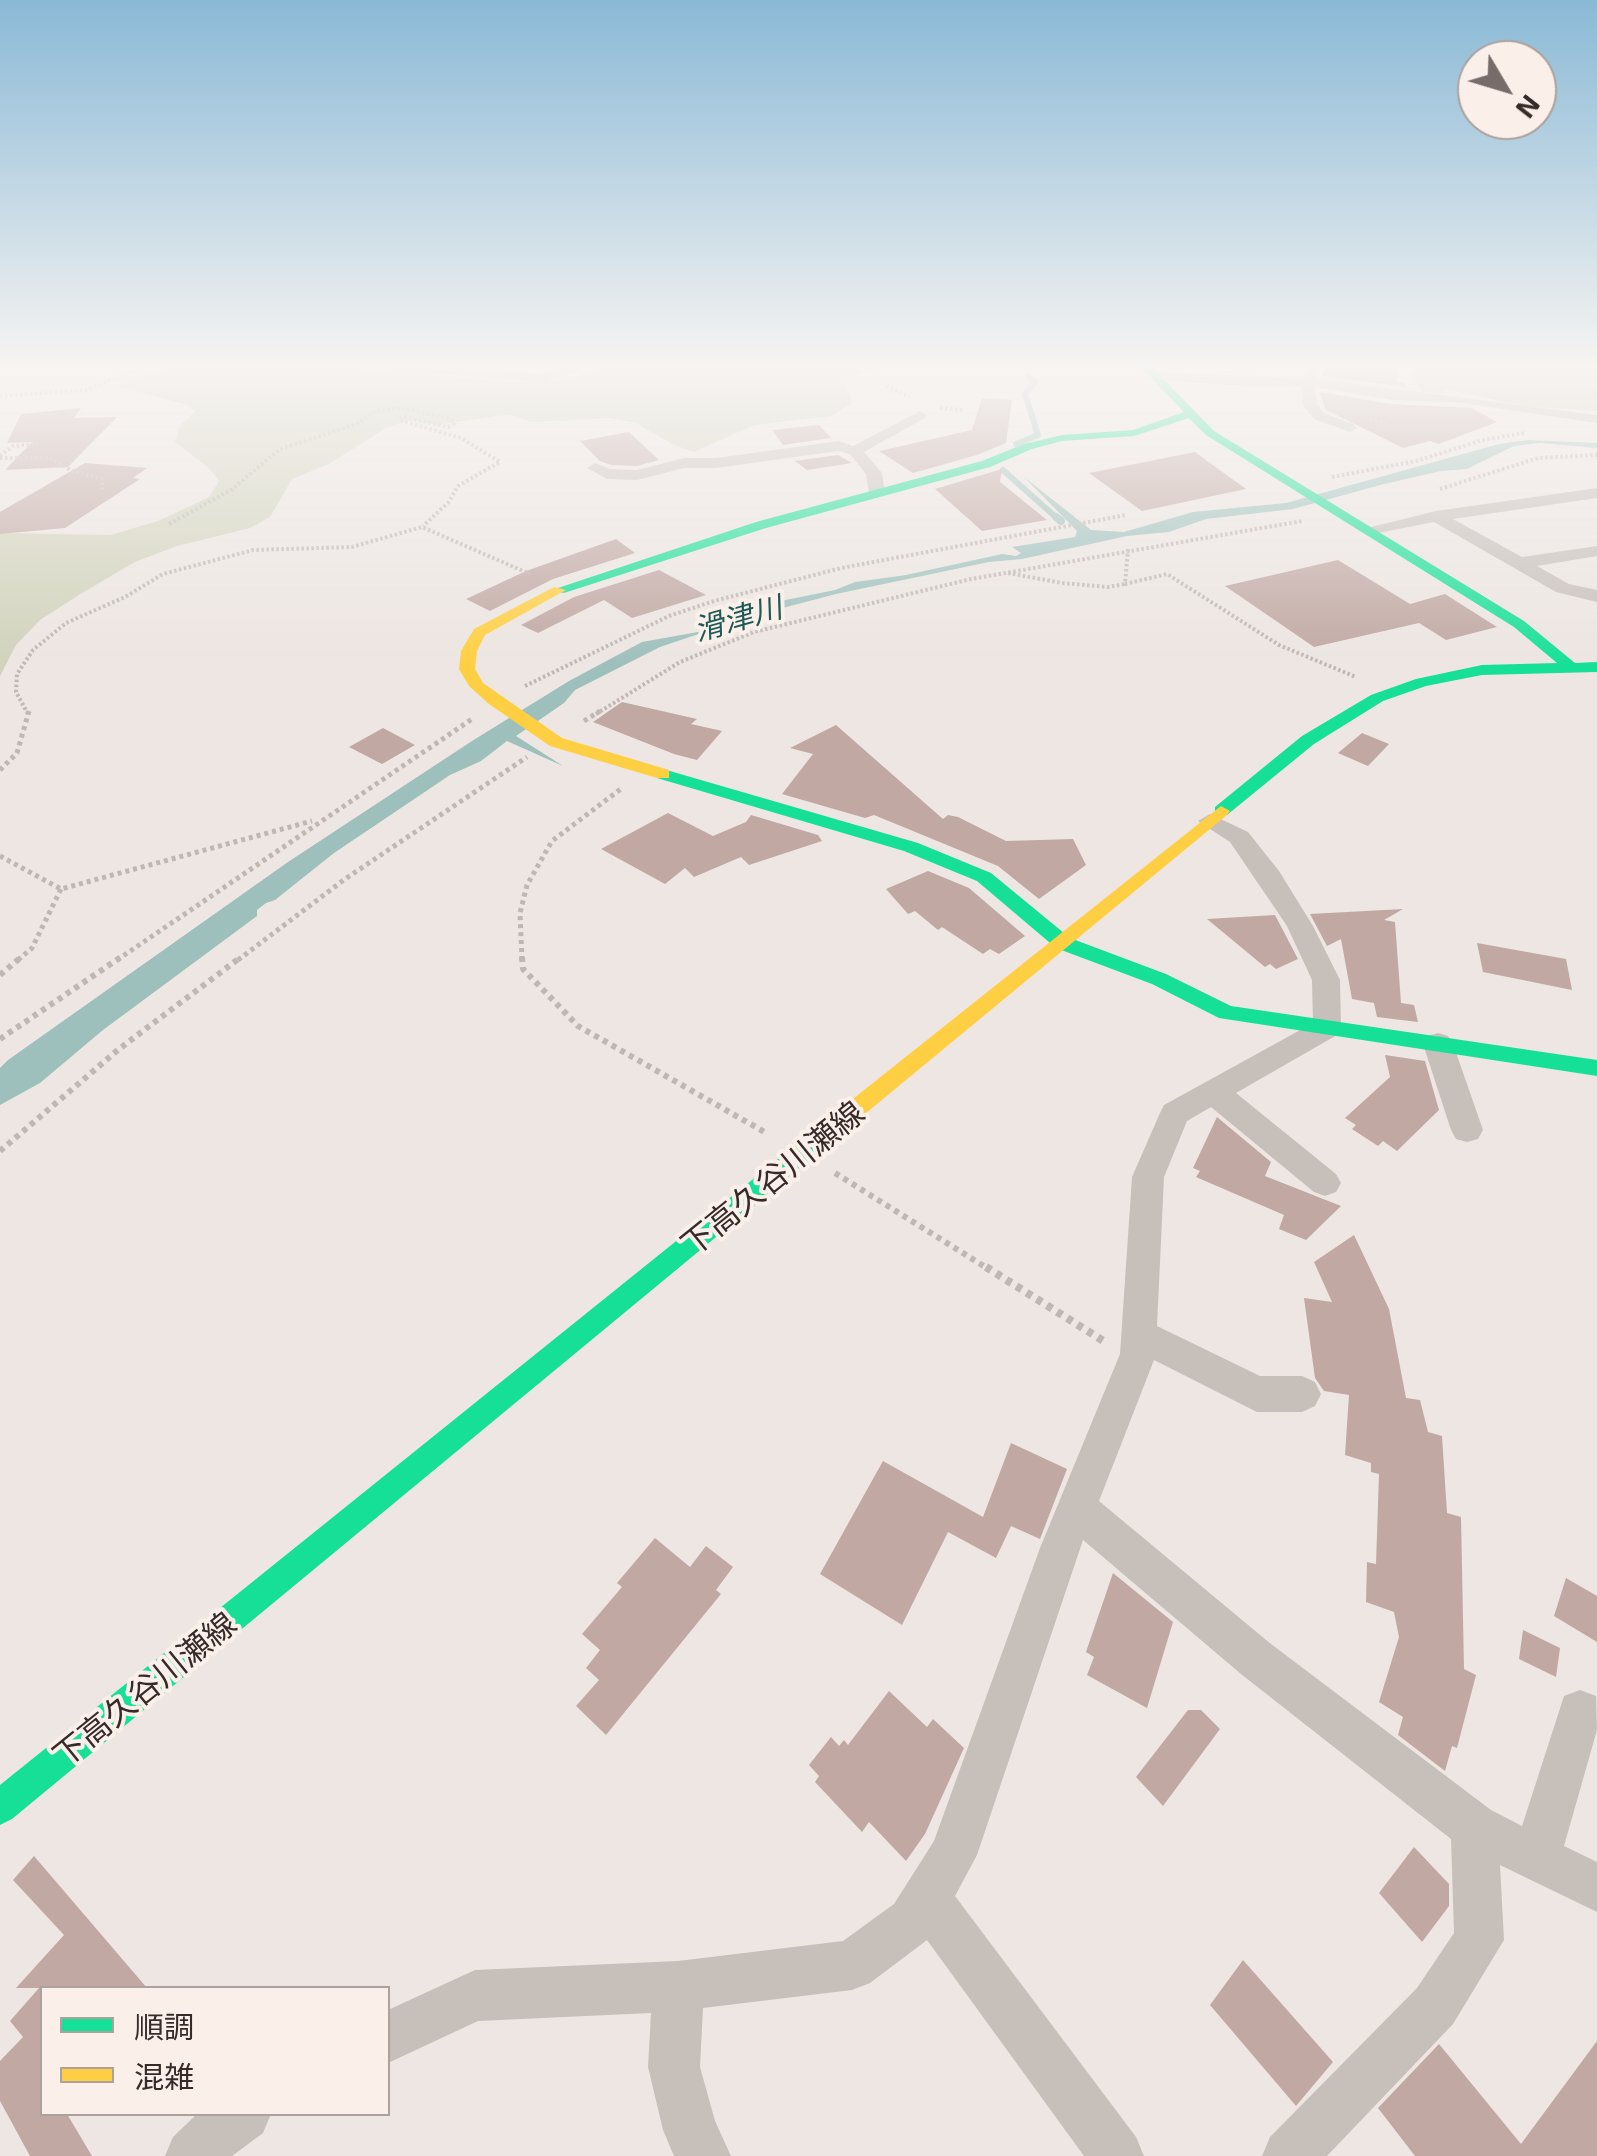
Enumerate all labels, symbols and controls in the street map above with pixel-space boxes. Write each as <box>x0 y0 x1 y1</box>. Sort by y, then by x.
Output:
north arrow <box>1457 40 1557 140</box>
text: N <box>1509 89 1549 126</box>
water label: 滑津川 <box>690 589 786 649</box>
street label: 下高久谷川瀬線 <box>674 1094 872 1264</box>
street label: 下高久谷川瀬線 <box>46 1605 244 1775</box>
legend <box>40 1986 390 2116</box>
text: 順調 <box>134 2008 194 2044</box>
text: 混雑 <box>134 2058 194 2094</box>

